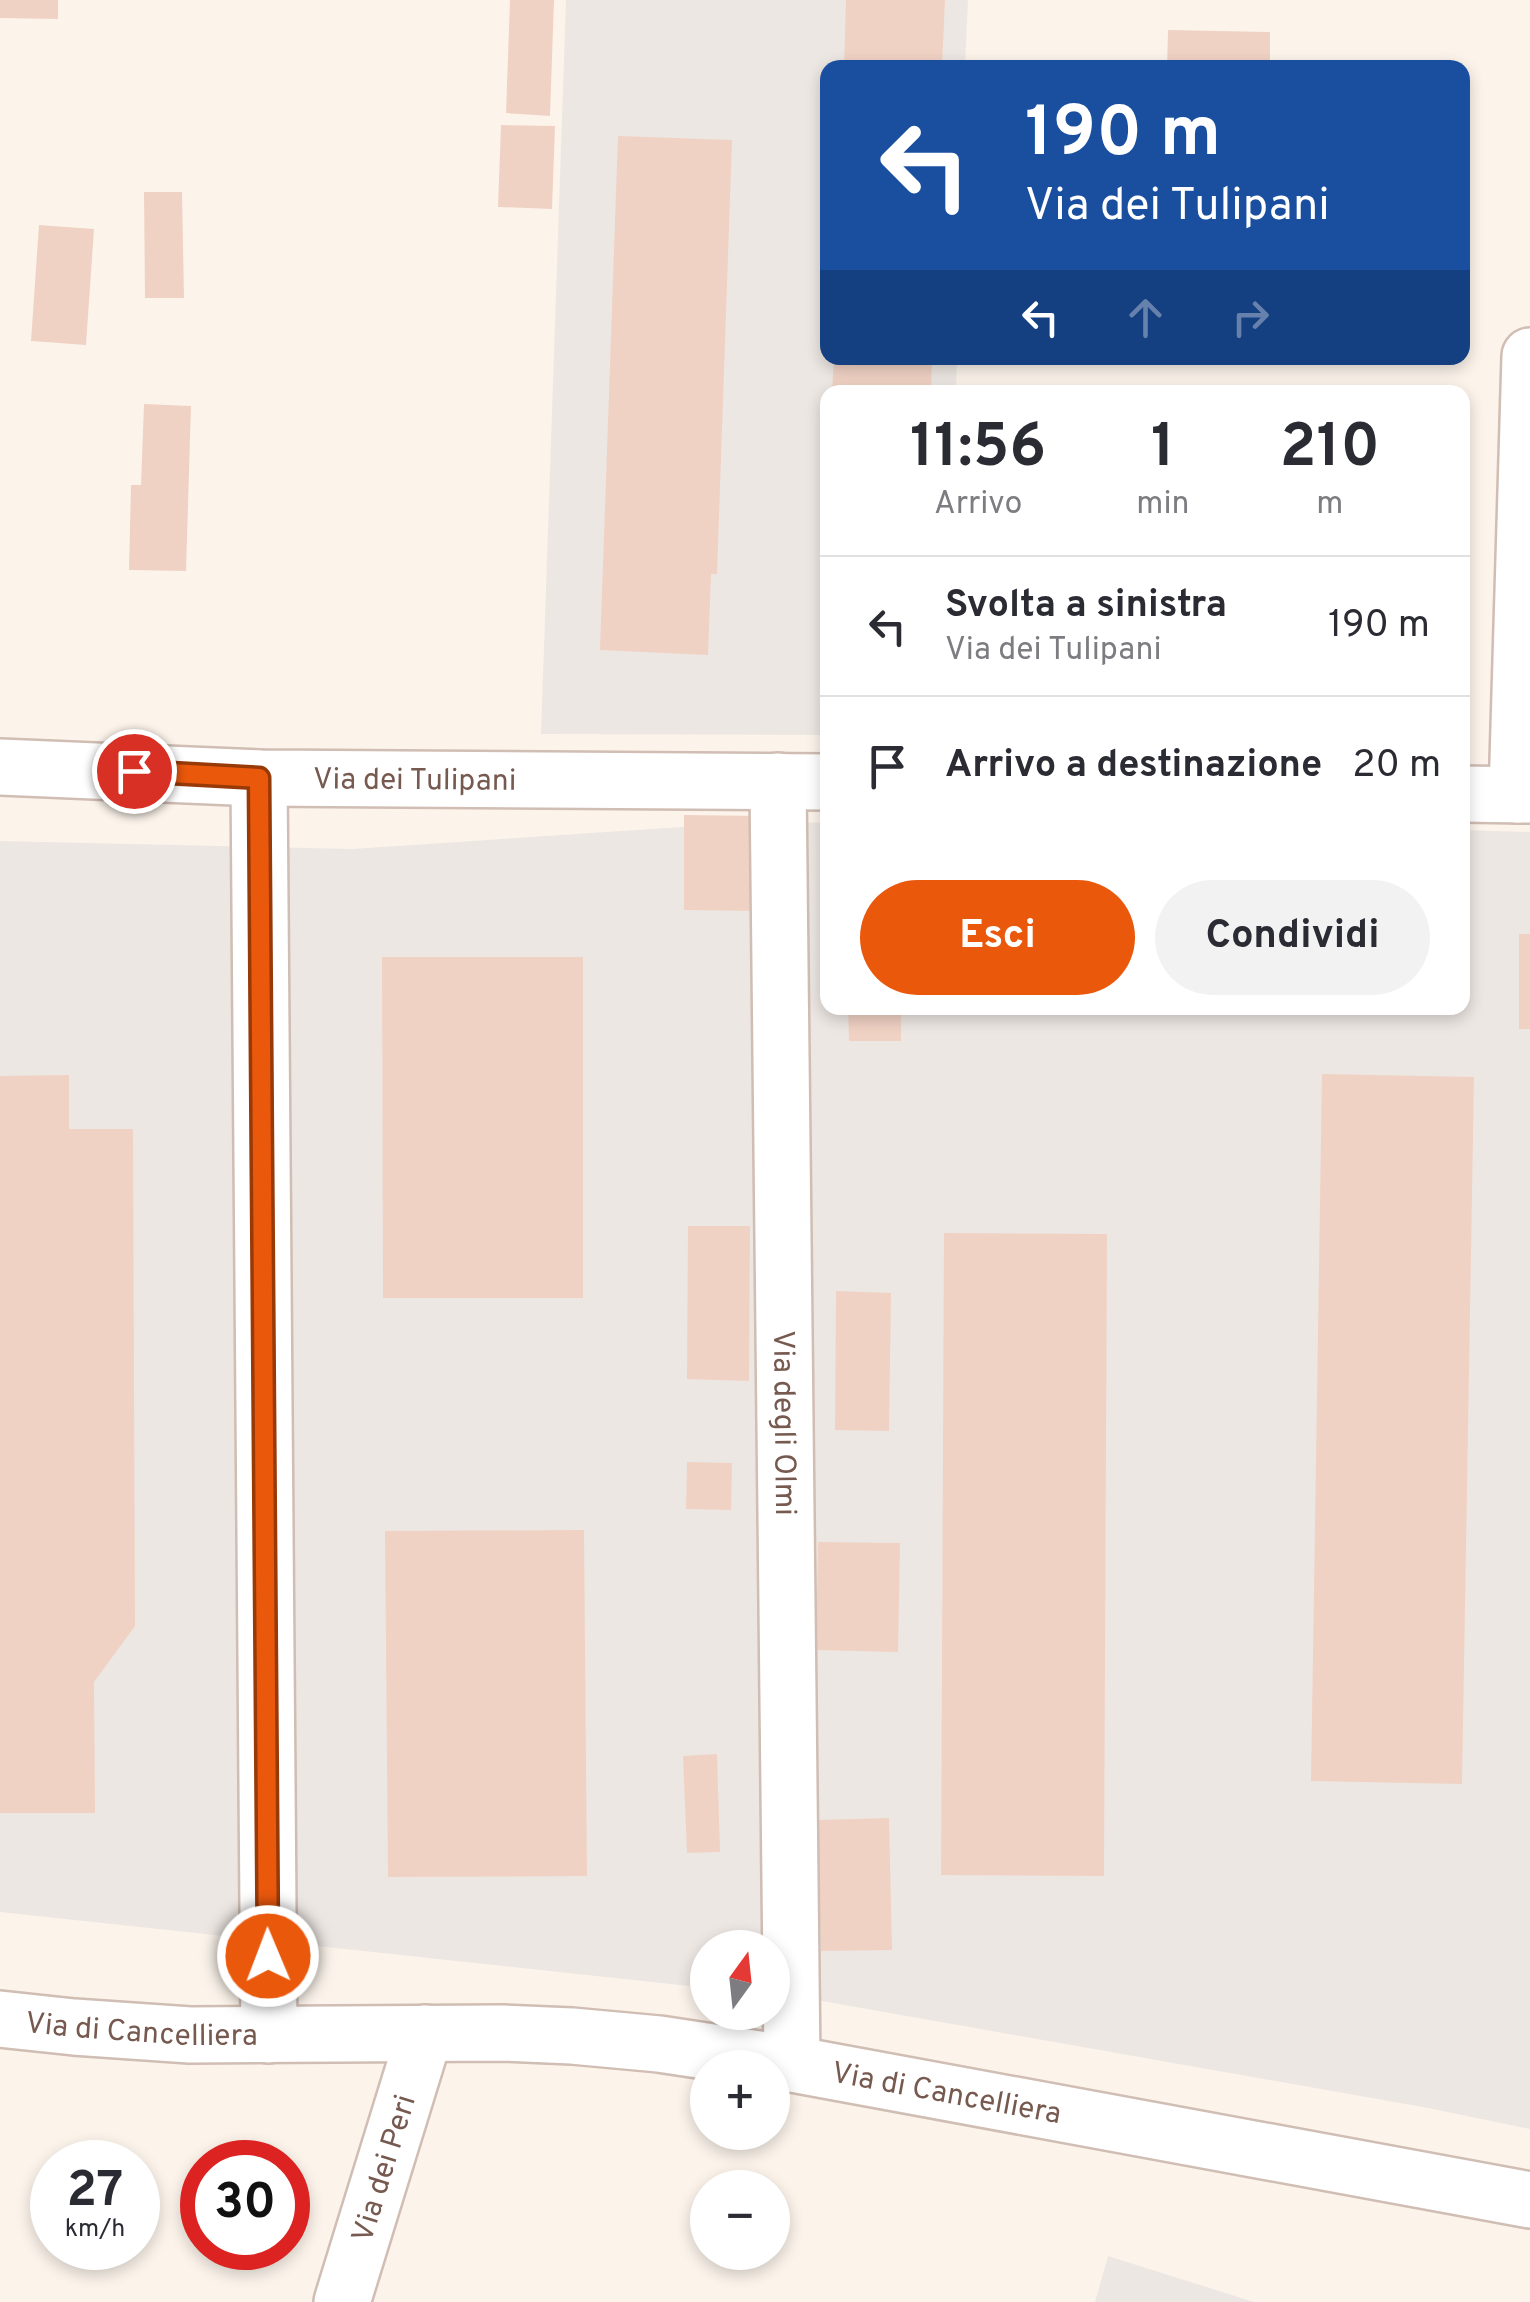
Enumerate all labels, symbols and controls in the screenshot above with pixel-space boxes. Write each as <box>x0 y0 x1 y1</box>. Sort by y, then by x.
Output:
text: 190 m <box>1025 92 1221 181</box>
icon: left <box>860 100 990 230</box>
text: Via dei Tulipani <box>1025 179 1330 236</box>
icon: left <box>1013 290 1068 345</box>
icon: ahead <box>1118 290 1173 345</box>
icon: right <box>1223 290 1278 345</box>
text: 11:56 <box>910 412 1046 488</box>
text: 1 <box>1151 412 1175 488</box>
text: 210 <box>1280 412 1380 488</box>
text: Arrivo <box>934 485 1022 525</box>
text: min <box>1136 485 1190 525</box>
text: m <box>1316 485 1343 525</box>
text: Svolta a sinistra <box>945 582 1227 631</box>
icon: left <box>860 599 915 654</box>
text: 190 m <box>1328 602 1430 651</box>
text: Via dei Tulipani <box>945 631 1162 671</box>
pin <box>92 729 177 814</box>
icon: arrive <box>860 739 915 794</box>
text: Arrivo a destinazione <box>945 742 1322 791</box>
text: 20 m <box>1352 742 1441 791</box>
icon: arrive <box>107 744 162 799</box>
street label: Via dei Tulipani <box>313 762 517 801</box>
button: Esci <box>860 880 1135 995</box>
button: Condividi <box>1155 880 1430 995</box>
street label: Via degli Olmi <box>763 1330 802 1516</box>
position arrow <box>216 1904 320 2008</box>
north arrow <box>690 1930 790 2030</box>
map controls <box>690 1930 790 2270</box>
street label: Via di Cancelliera <box>23 2006 258 2056</box>
button: + <box>690 2050 790 2150</box>
street label: Via di Cancelliera <box>829 2056 1064 2134</box>
street label: Via dei Peri <box>346 2091 426 2247</box>
speed limit sign: 30 <box>180 2140 310 2270</box>
text: 27 <box>67 2161 123 2224</box>
button: − <box>690 2170 790 2270</box>
text: km/h <box>65 2214 125 2246</box>

